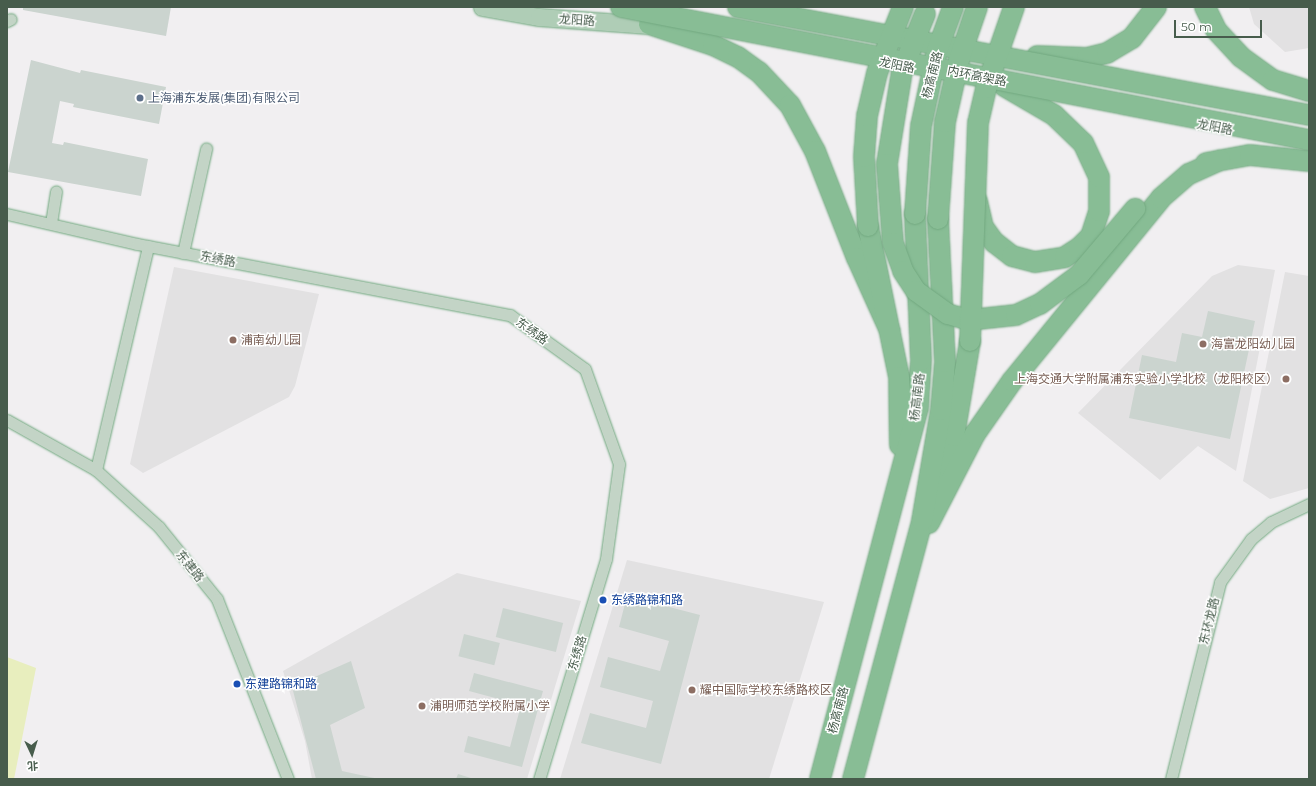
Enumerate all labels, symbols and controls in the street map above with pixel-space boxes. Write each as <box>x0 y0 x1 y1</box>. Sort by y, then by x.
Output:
street label: 龙阳路 <box>559 12 595 28</box>
scale bar <box>1176 12 1264 38</box>
text: 50 m <box>1181 19 1212 34</box>
street label: 杨高南路 <box>919 50 945 100</box>
street label: 龙阳路 <box>878 54 916 76</box>
street label: 内环高架路 <box>946 63 1008 89</box>
place label: 上海浦东发展(集团)有限公司 <box>148 91 300 105</box>
marker: 上海浦东发展(集团)有限公司 <box>135 93 145 103</box>
street label: 龙阳路 <box>1196 116 1234 138</box>
street label: 东绣路 <box>199 248 237 270</box>
street label: 东绣路 <box>513 315 551 347</box>
place label: 浦南幼儿园 <box>241 333 301 347</box>
marker: 浦南幼儿园 <box>228 335 238 345</box>
place label: 海富龙阳幼儿园 <box>1211 337 1295 351</box>
marker: 海富龙阳幼儿园 <box>1198 339 1208 349</box>
street label: 杨高南路 <box>907 372 927 422</box>
place label: 上海交通大学附属浦东实验小学北校（龙阳校区） <box>1014 372 1278 386</box>
marker: 上海交通大学附属浦东实验小学北校（龙阳校区） <box>1281 374 1291 384</box>
street label: 东建路 <box>173 547 207 585</box>
place label: 东绣路锦和路 <box>611 593 683 607</box>
marker: 东绣路锦和路 <box>598 595 608 605</box>
street label: 东环龙路 <box>1196 596 1222 646</box>
street label: 东绣路 <box>565 634 589 672</box>
place label: 东建路锦和路 <box>245 677 317 691</box>
marker: 东建路锦和路 <box>232 679 242 689</box>
place label: 耀中国际学校东绣路校区 <box>700 683 832 697</box>
marker: 耀中国际学校东绣路校区 <box>687 685 697 695</box>
street label: 杨高南路 <box>825 685 851 735</box>
place label: 浦明师范学校附属小学 <box>430 699 550 713</box>
marker: 浦明师范学校附属小学 <box>417 701 427 711</box>
north arrow <box>12 734 52 774</box>
text: 北 <box>27 759 39 773</box>

